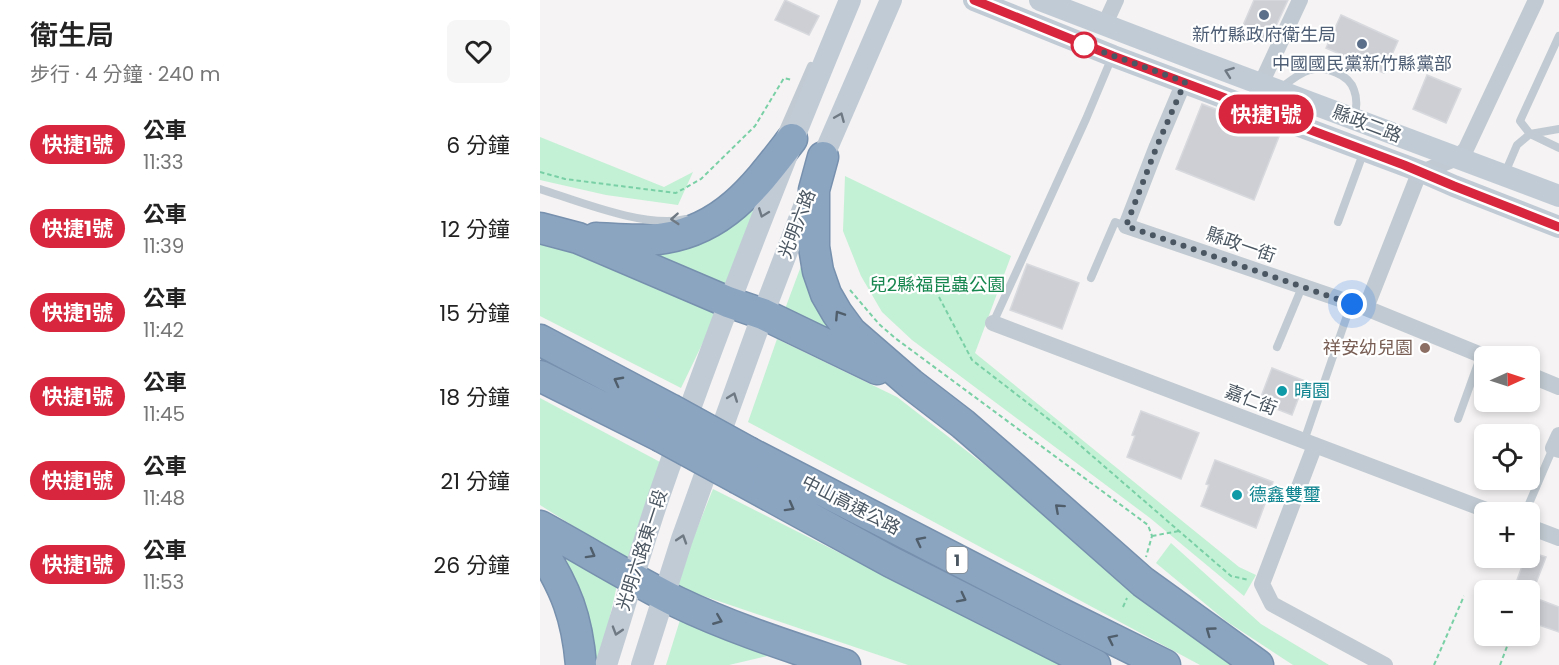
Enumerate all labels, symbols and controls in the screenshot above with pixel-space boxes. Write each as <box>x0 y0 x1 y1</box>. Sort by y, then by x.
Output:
marker: 新竹縣政府衛生局 <box>1257 8 1271 22</box>
text: 衛生局 <box>30 16 114 55</box>
button: heart <box>447 20 510 83</box>
place label: 新竹縣政府衛生局 <box>1192 22 1336 47</box>
unlabelled marker <box>1071 32 1097 58</box>
marker: 中國國民黨新竹縣黨部 <box>1355 37 1369 51</box>
place label: 中國國民黨新竹縣黨部 <box>1272 51 1452 76</box>
text: 步行 · 4 分鐘 · 240 m <box>30 60 220 88</box>
one-way arrow <box>1224 67 1235 80</box>
line badge: 快捷1號 <box>1224 94 1308 134</box>
street label: 縣政二路 <box>1329 99 1405 148</box>
text: 快捷1號 <box>1231 100 1301 129</box>
one-way arrow <box>833 112 845 123</box>
text: 公車 <box>143 115 187 146</box>
text: 快捷1號 <box>42 130 113 159</box>
text: 6 分鐘 <box>446 130 510 161</box>
text: 11:33 <box>143 148 184 176</box>
street label: 光明六路 <box>772 186 821 262</box>
text: 公車 <box>143 199 187 230</box>
one-way arrow <box>758 206 770 217</box>
one-way arrow <box>671 212 680 225</box>
text: 快捷1號 <box>42 214 113 243</box>
text: 12 分鐘 <box>440 214 510 245</box>
street label: 縣政一街 <box>1203 221 1279 268</box>
text: 11:39 <box>143 232 184 260</box>
park label: 兒2縣福昆蟲公園 <box>869 272 1005 297</box>
text: 公車 <box>143 283 187 314</box>
your location <box>1337 289 1367 319</box>
text: 快捷1號 <box>42 298 113 327</box>
text: 15 分鐘 <box>439 298 510 329</box>
one-way arrow <box>835 311 846 322</box>
text: 11:42 <box>143 316 184 344</box>
place label: 祥安幼兒園 <box>1323 335 1413 360</box>
marker: 祥安幼兒園 <box>1418 341 1432 355</box>
north arrow <box>1474 346 1540 412</box>
map controls <box>1474 346 1540 646</box>
text: 公車 <box>143 367 187 398</box>
one-way arrow <box>614 377 624 388</box>
street label: 嘉仁街 <box>1221 378 1281 421</box>
place label: 晴園 <box>1294 378 1330 403</box>
text: 快捷1號 <box>42 382 113 411</box>
text: 18 分鐘 <box>439 382 510 413</box>
marker: 晴園 <box>1275 384 1289 398</box>
one-way arrow <box>725 392 738 403</box>
text: 11:45 <box>143 400 185 428</box>
button: locate <box>1474 424 1540 490</box>
text: 公車 <box>143 451 187 482</box>
text: 快捷1號 <box>42 466 113 495</box>
text: 21 分鐘 <box>440 466 510 497</box>
street label: 中山高速公路 <box>797 469 905 540</box>
place label: 德鑫雙璽 <box>1249 482 1321 507</box>
text: 11:48 <box>143 484 185 512</box>
street label: 光明六路東一段 <box>610 486 673 614</box>
marker: 德鑫雙璽 <box>1230 488 1244 502</box>
one-way arrow <box>784 500 794 511</box>
button: + <box>1474 502 1540 568</box>
one-way arrow <box>1055 504 1066 515</box>
one-way arrow <box>675 534 687 545</box>
text: 公車 <box>143 535 187 566</box>
one-way arrow <box>915 536 926 548</box>
one-way arrow <box>585 547 595 559</box>
road number: 1 <box>946 547 968 573</box>
text: 快捷1號 <box>42 550 113 579</box>
text: 26 分鐘 <box>434 550 510 581</box>
text: 11:53 <box>143 568 184 596</box>
button: − <box>1474 580 1540 646</box>
one-way arrow <box>956 591 967 602</box>
one-way arrow <box>711 613 722 625</box>
one-way arrow <box>612 625 624 636</box>
one-way arrow <box>1206 627 1217 638</box>
one-way arrow <box>1108 635 1119 646</box>

